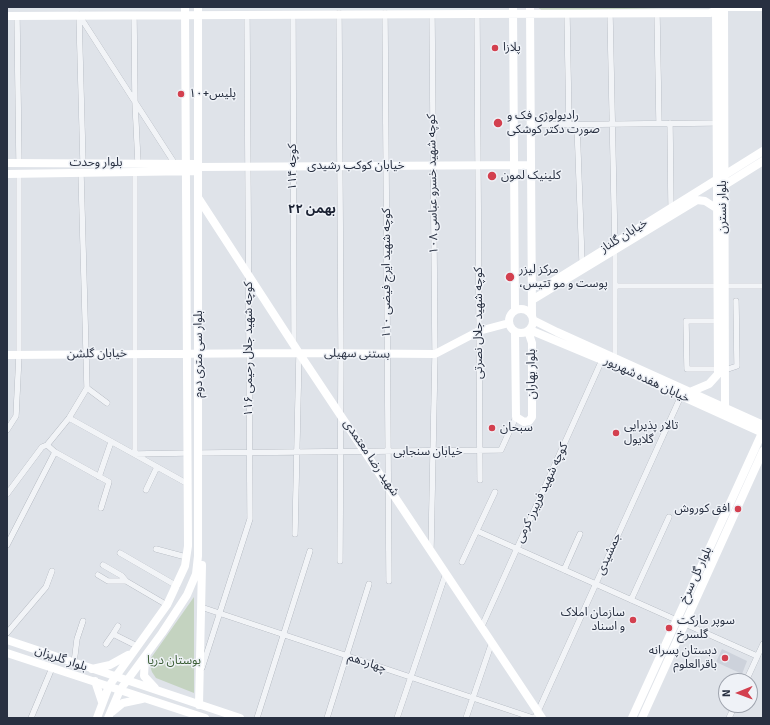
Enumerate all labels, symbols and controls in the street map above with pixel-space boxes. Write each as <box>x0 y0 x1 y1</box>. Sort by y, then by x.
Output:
place label: پلازا <box>503 41 521 55</box>
marker: پلازا <box>490 43 500 53</box>
place label: پلیس+۱۰ <box>189 87 236 101</box>
marker: پلیس+۱۰ <box>176 89 186 99</box>
place label: رادیولوژی فک و صورت دکتر کوشکی <box>507 109 600 137</box>
street label: کوچه شهید خسرو عباسی ۱۰۸ <box>425 114 441 254</box>
marker: رادیولوژی فک و صورت دکتر کوشکی <box>492 117 504 129</box>
street label: کوچه ۱۱۴ <box>286 144 300 190</box>
street label: بلوار وحدت <box>69 156 123 170</box>
street label: خیابان کوکب رشیدی <box>307 159 405 173</box>
place label: کلینیک لمون <box>501 169 561 183</box>
marker: کلینیک لمون <box>486 170 498 182</box>
street label: بلوار نسترن <box>716 180 730 234</box>
district label: ۲۲ بهمن <box>288 202 336 218</box>
street label: کوچه شهید ایرج فیضی ۱۱۰ <box>380 208 394 338</box>
street label: خیابان گلناز <box>598 216 650 256</box>
place label: مرکز لیزر ،پوست و مو تتیس <box>519 263 608 291</box>
street label: کوچه شهید جلال نصرتی <box>472 267 486 379</box>
marker: مرکز لیزر ،پوست و مو تتیس <box>504 271 516 283</box>
street label: کوچه شهید جلال رحیمی ۱۱۶ <box>242 282 256 416</box>
street label: بلوار سی متری دوم <box>192 310 206 398</box>
street label: خیابان گلشن <box>67 346 127 362</box>
street label: بستنی سهیلی <box>324 346 390 362</box>
street label: بلوار بهاران <box>525 349 539 399</box>
street label: خیابان هفده شهریور <box>602 354 692 406</box>
street label: شهید رضا معتمدی <box>340 417 402 499</box>
place label: تالار پذیرایی گلایول <box>624 419 678 447</box>
place label: سبحان <box>500 421 533 435</box>
marker: سبحان <box>487 423 497 433</box>
marker: تالار پذیرایی گلایول <box>611 428 621 438</box>
street label: کوچه شهید فریبرز کرمی <box>512 441 572 545</box>
street label: خیابان سنجابی <box>393 445 463 459</box>
place label: افق کوروش <box>675 502 730 516</box>
marker: افق کوروش <box>733 504 743 514</box>
street label: جمشیدی <box>593 531 625 577</box>
street label: بلوار گل سرخ <box>677 545 715 605</box>
place label: سازمان املاک و اسناد <box>561 606 625 634</box>
place label: سوپر مارکت گلسرخ <box>677 614 735 642</box>
marker: سازمان املاک و اسناد <box>628 615 638 625</box>
marker: سوپر مارکت گلسرخ <box>664 623 674 633</box>
street label: بلوار گلریزان <box>33 643 89 675</box>
place label: دبستان پسرانه باقرالعلوم <box>649 644 717 672</box>
street label: چهاردهم <box>346 650 388 676</box>
marker: دبستان پسرانه باقرالعلوم <box>720 653 730 663</box>
park label: بوستان دریا <box>147 654 201 668</box>
north arrow <box>718 673 758 713</box>
text: N <box>720 689 733 697</box>

